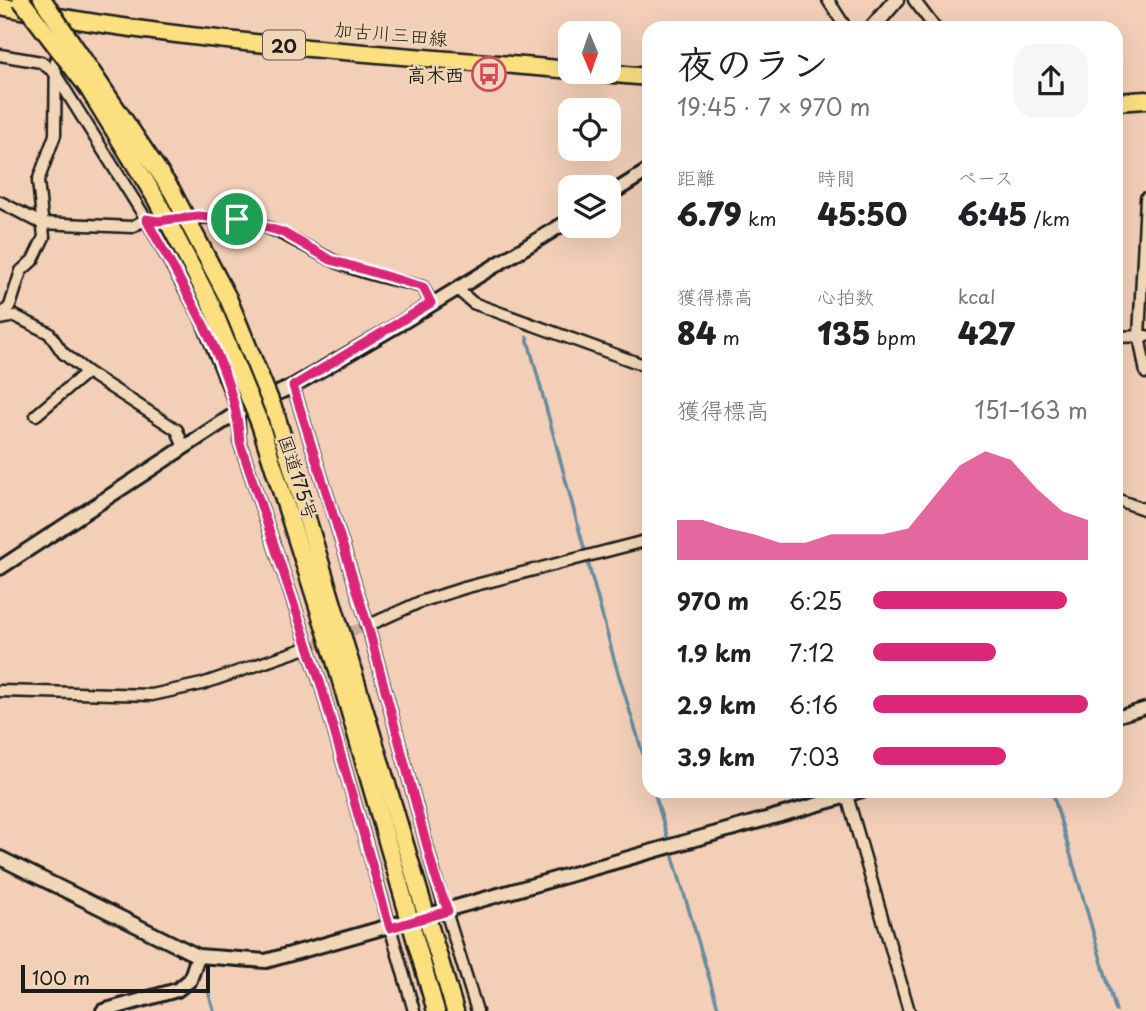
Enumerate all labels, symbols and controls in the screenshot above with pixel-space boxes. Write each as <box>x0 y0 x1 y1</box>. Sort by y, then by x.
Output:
street label: 加古川三田線 <box>333 14 449 52</box>
north arrow <box>558 21 621 84</box>
map controls <box>558 21 621 238</box>
road number: 20 <box>263 31 305 60</box>
text: 夜のラン <box>677 34 829 91</box>
button: share <box>1014 44 1088 118</box>
bus stop icon: 高木西 <box>470 55 508 93</box>
place label: 高木西 <box>407 60 464 88</box>
text: 19:45 · 7 × 970 m <box>677 89 870 124</box>
button: locate <box>558 98 621 161</box>
text: 距離 <box>677 163 715 191</box>
text: 時間 <box>817 163 855 191</box>
text: ペース <box>958 163 1014 191</box>
button: layers <box>558 175 621 238</box>
pin <box>207 189 267 249</box>
text: 6.79 <box>677 191 742 236</box>
text: 45:50 <box>817 191 907 236</box>
text: 6:45 <box>958 191 1027 236</box>
icon: arrive <box>218 200 256 238</box>
text: km <box>742 204 777 232</box>
text: /km <box>1027 204 1070 232</box>
text: 獲得標高 <box>677 282 753 310</box>
text: 心拍数 <box>817 282 874 310</box>
text: kcal <box>958 282 996 310</box>
text: 84 <box>677 310 716 355</box>
text: 135 <box>817 310 871 355</box>
text: 427 <box>958 310 1015 355</box>
text: m <box>716 323 740 351</box>
text: bpm <box>871 323 916 351</box>
text: 獲得標高 <box>677 392 769 427</box>
text: 151–163 m <box>975 392 1088 427</box>
street label: 国道175号 <box>272 431 326 523</box>
text: 970 m <box>677 583 749 618</box>
text: 6:25 <box>789 583 842 618</box>
text: 1.9 km <box>677 635 751 670</box>
text: 7:12 <box>789 635 835 670</box>
text: 2.9 km <box>677 687 756 722</box>
text: 6:16 <box>789 687 838 722</box>
text: 3.9 km <box>677 739 755 774</box>
text: 7:03 <box>789 739 840 774</box>
scale bar <box>21 962 210 994</box>
text: 100 m <box>32 963 90 991</box>

